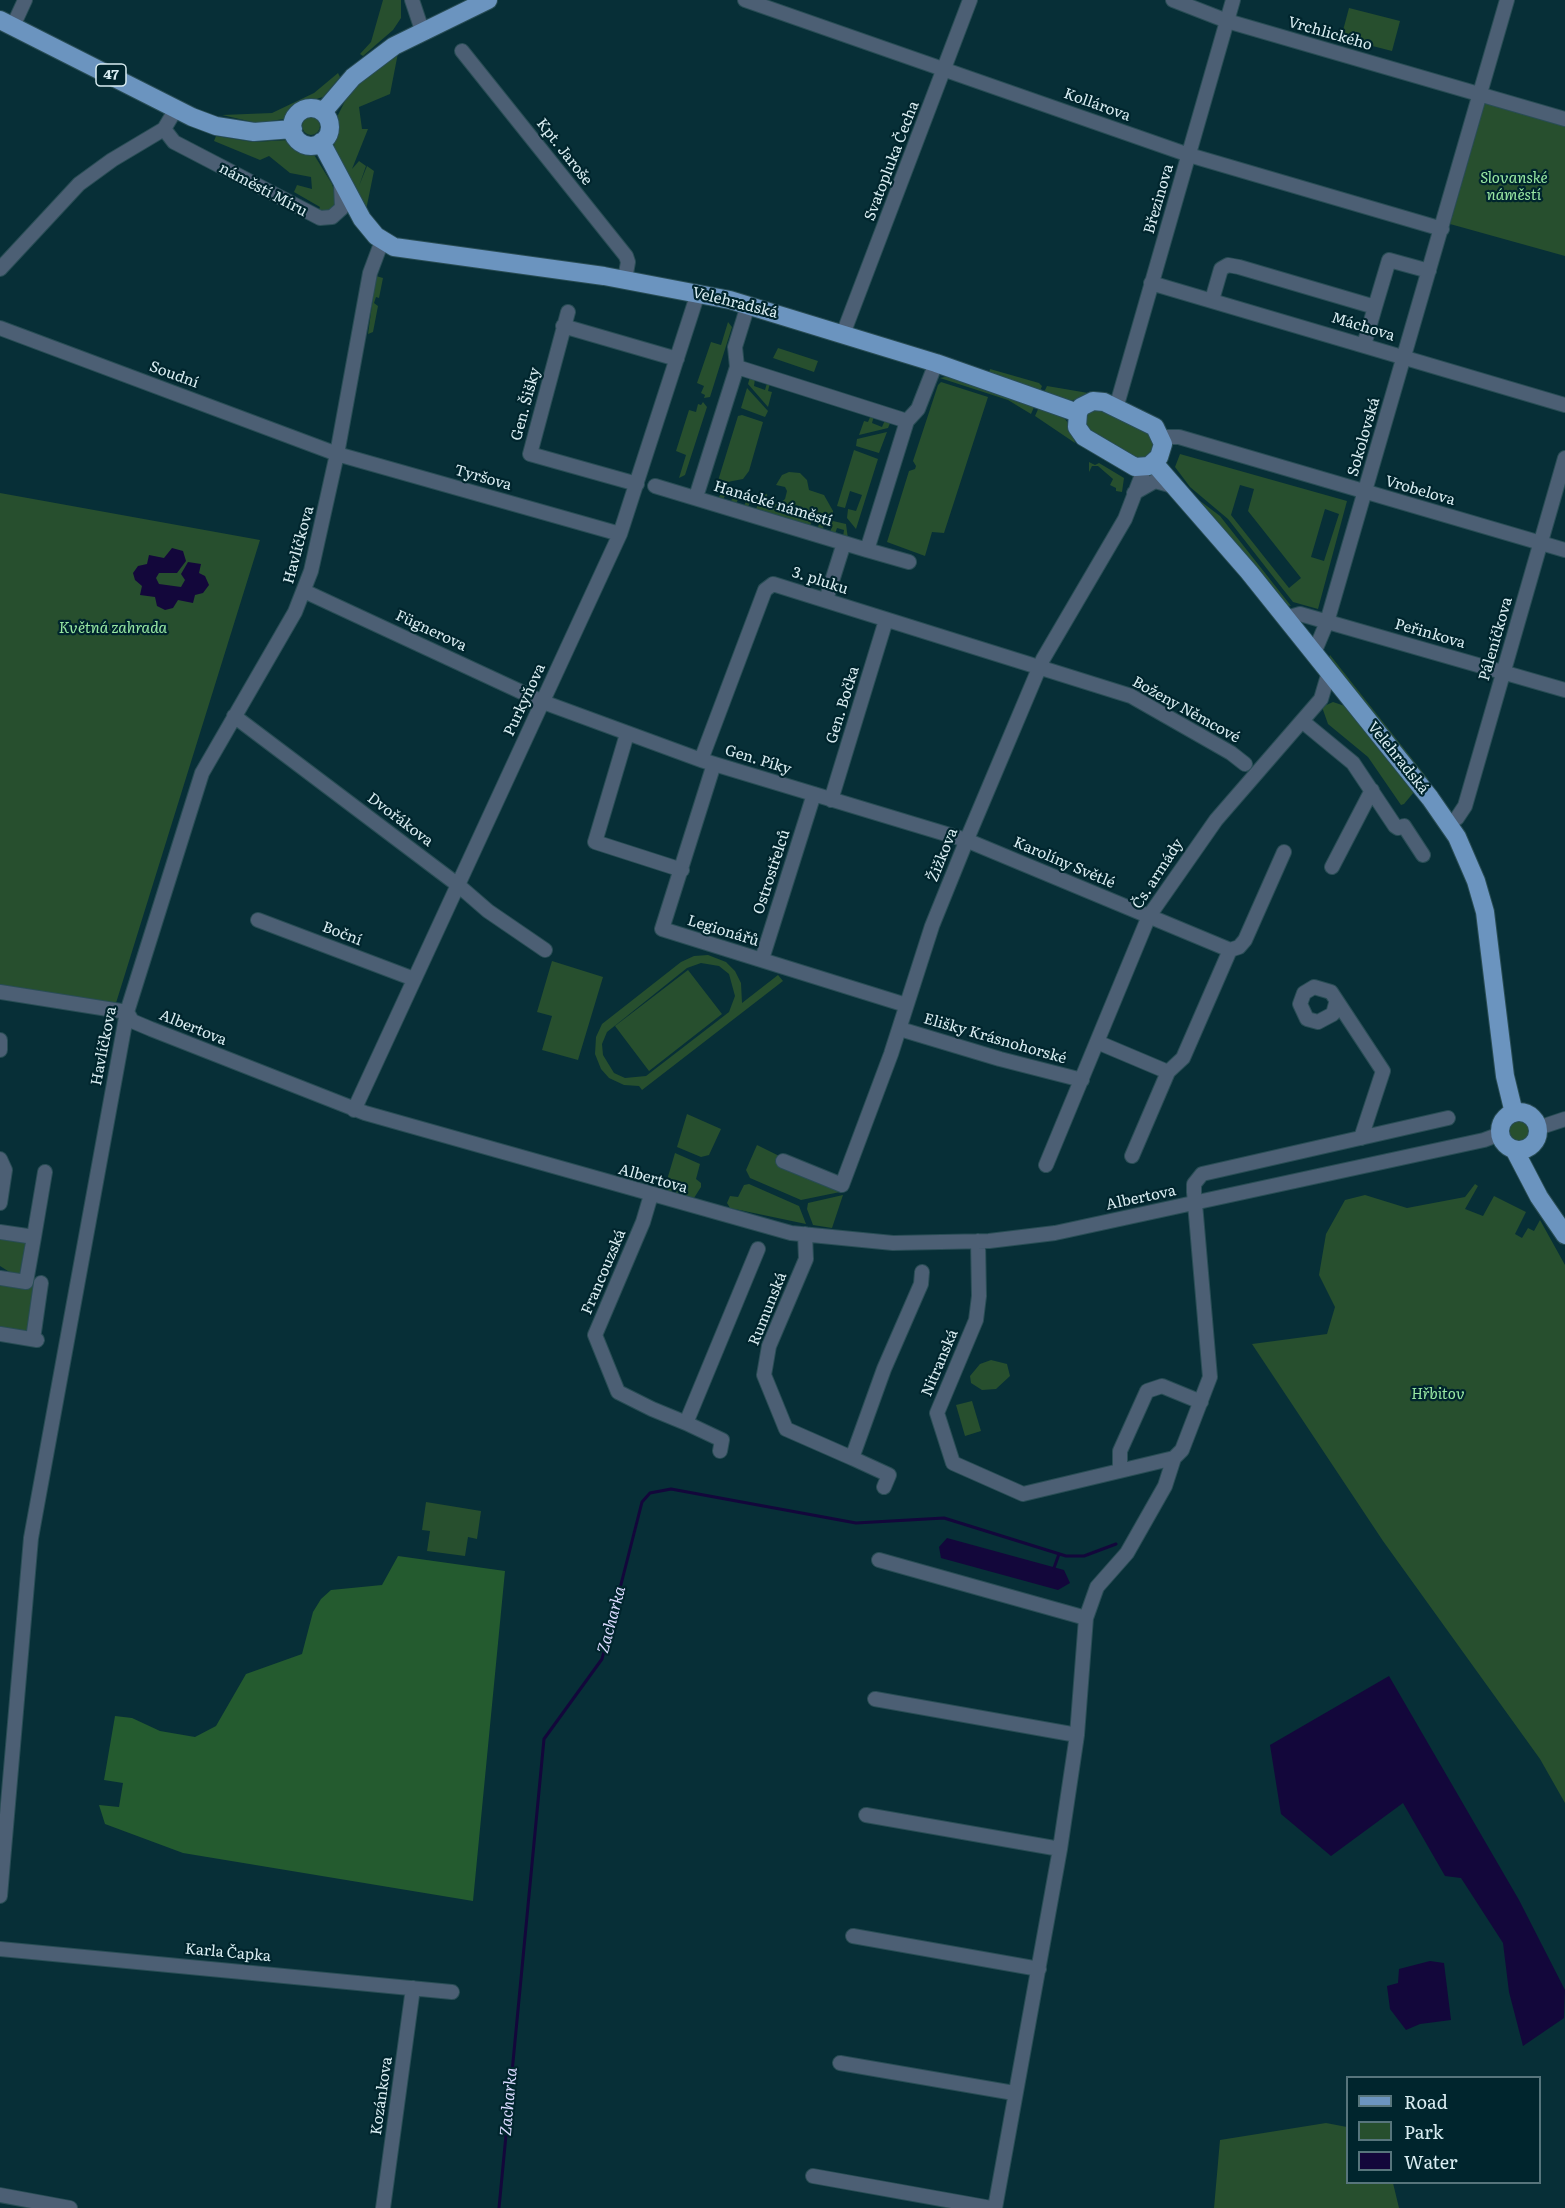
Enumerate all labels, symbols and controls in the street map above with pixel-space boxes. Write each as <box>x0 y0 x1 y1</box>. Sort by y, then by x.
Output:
street label: Vrchlického <box>1286 13 1374 55</box>
road number: 47 <box>96 64 126 86</box>
street label: Kollárova <box>1061 85 1133 125</box>
street label: Svatopluka Čecha <box>861 99 923 223</box>
street label: Kpt. Jaroše <box>532 115 596 189</box>
street label: náměstí Míru <box>216 159 310 221</box>
street label: Březinova <box>1140 162 1178 236</box>
park label: Slovanské náměstí <box>1480 170 1548 205</box>
street label: Velehradská <box>690 284 780 322</box>
street label: Máchova <box>1329 309 1397 345</box>
street label: Soudní <box>147 358 201 392</box>
street label: Gen. Šišky <box>508 365 544 443</box>
street label: Sokolovská <box>1344 396 1384 478</box>
street label: Tyršova <box>452 461 514 495</box>
street label: Vrobelova <box>1383 472 1457 510</box>
street label: Hanácké náměstí <box>711 477 835 531</box>
street label: Havlíčkova <box>280 504 318 586</box>
street label: 3. pluku <box>790 563 850 599</box>
street label: Páleníčkova <box>1475 595 1517 683</box>
street label: Fügnerova <box>393 607 469 655</box>
street label: Peřinkova <box>1392 615 1468 653</box>
park label: Květná zahrada <box>59 620 167 638</box>
street label: Purkyňova <box>500 661 550 739</box>
street label: Gen. Bočka <box>823 664 863 746</box>
street label: Boženy Němcové <box>1129 673 1243 747</box>
street label: Velehradská <box>1363 718 1433 798</box>
street label: Gen. Píky <box>723 741 793 779</box>
street label: Dvořákova <box>363 789 437 851</box>
street label: Žižkova <box>924 825 962 885</box>
street label: Ostrostřelců <box>750 827 794 917</box>
street label: Karolíny Světlé <box>1010 833 1118 893</box>
street label: Čs. armády <box>1129 836 1187 912</box>
street label: Legionářů <box>685 912 761 950</box>
street label: Boční <box>320 918 364 950</box>
street label: Havlíčkova <box>88 1005 120 1087</box>
street label: Albertova <box>157 1006 229 1050</box>
street label: Elišky Krásnohorské <box>922 1010 1068 1068</box>
street label: Albertova <box>616 1161 690 1197</box>
street label: Albertova <box>1104 1182 1178 1214</box>
street label: Francouzská <box>578 1227 630 1317</box>
street label: Rumunská <box>745 1270 791 1348</box>
street label: Nitranská <box>918 1327 962 1399</box>
park label: Hřbitov <box>1411 1386 1465 1404</box>
water label: Zacharka <box>594 1584 630 1656</box>
street label: Karla Čapka <box>184 1940 272 1966</box>
street label: Kozánkova <box>368 2056 396 2136</box>
water label: Zacharka <box>496 2067 522 2137</box>
legend <box>1346 2076 1541 2184</box>
text: Road <box>1404 2088 1448 2115</box>
text: Park <box>1404 2118 1443 2145</box>
text: Water <box>1404 2148 1457 2175</box>

